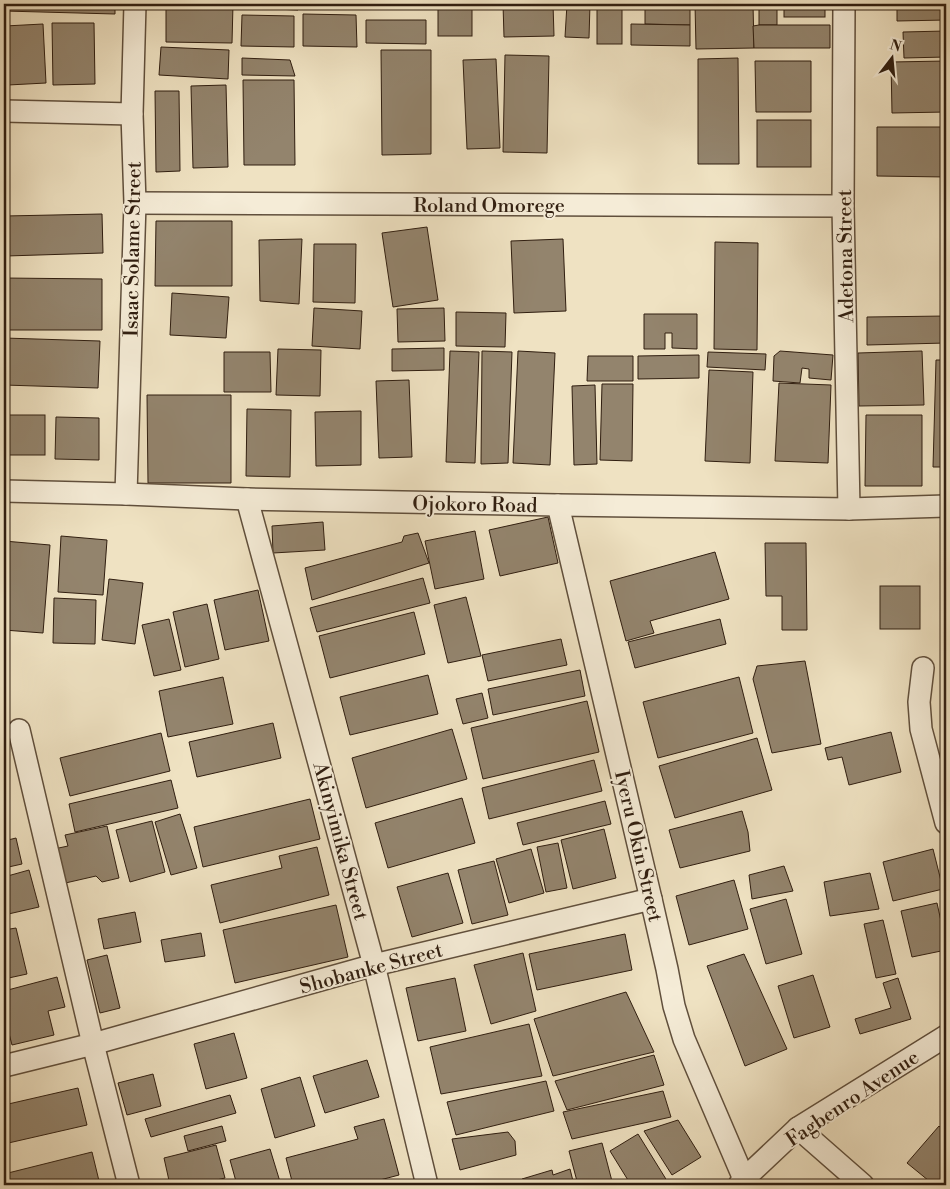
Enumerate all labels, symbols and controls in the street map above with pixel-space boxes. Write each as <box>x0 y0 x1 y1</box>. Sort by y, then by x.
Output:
north arrow <box>868 32 918 82</box>
text: N <box>888 36 903 57</box>
street label: Isaac Solame Street <box>119 161 148 337</box>
street label: Adetona Street <box>833 189 860 324</box>
street label: Roland Omorege <box>413 194 565 219</box>
street label: Ojokoro Road <box>412 492 538 519</box>
street label: Akinyimika Street <box>306 759 373 923</box>
street label: Iyeru Okin Street <box>608 768 667 925</box>
street label: Shobanke Street <box>297 938 446 1001</box>
street label: Fagbenro Avenue <box>781 1045 924 1153</box>

